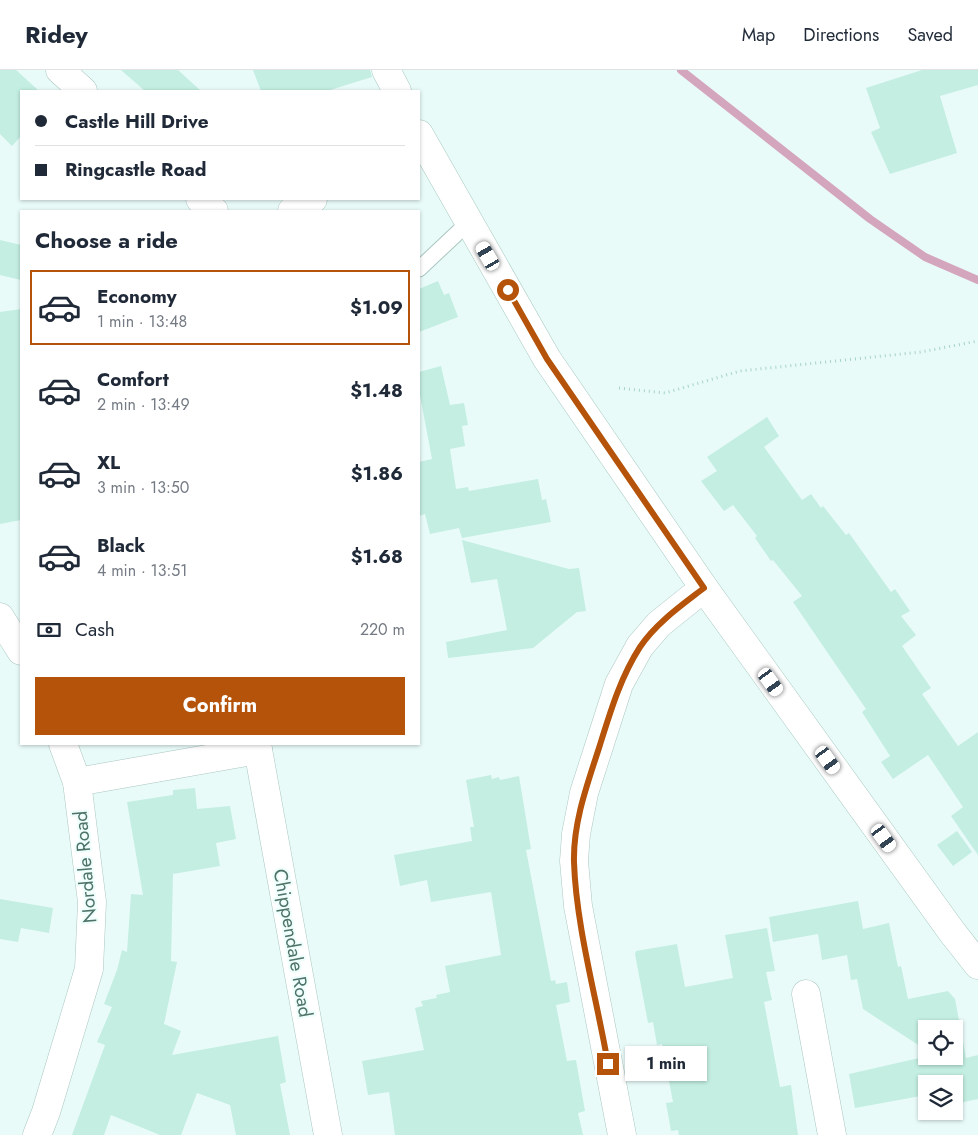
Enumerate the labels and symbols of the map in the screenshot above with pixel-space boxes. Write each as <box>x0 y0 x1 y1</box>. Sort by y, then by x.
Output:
car <box>474 239 501 273</box>
route start <box>497 279 519 301</box>
car <box>756 665 785 699</box>
car <box>813 743 842 777</box>
street label: Nordale Road <box>67 810 103 924</box>
car <box>869 821 898 855</box>
street label: Chippendale Road <box>267 867 319 1019</box>
callout: 1 min <box>626 1046 708 1082</box>
route end <box>597 1053 619 1075</box>

